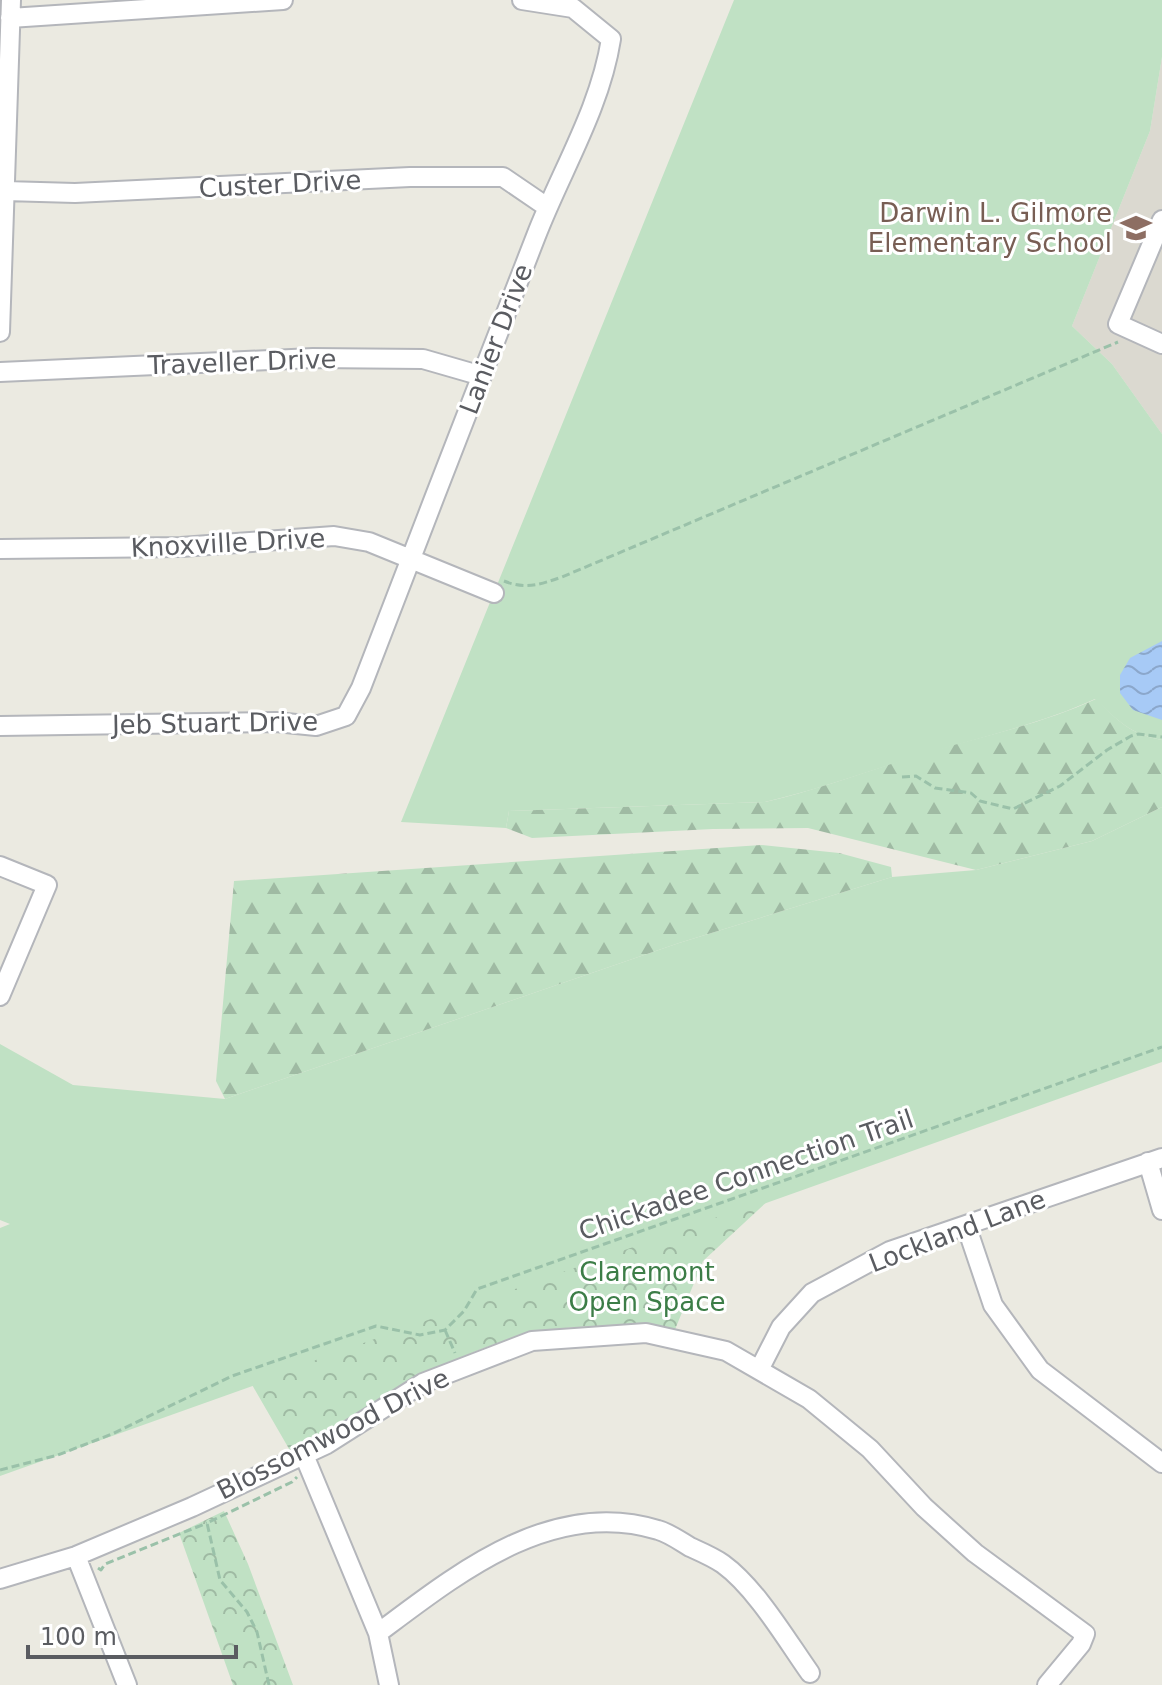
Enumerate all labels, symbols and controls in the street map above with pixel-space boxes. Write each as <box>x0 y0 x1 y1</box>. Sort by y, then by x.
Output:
street label: Custer Drive <box>198 165 362 203</box>
place label: Darwin L. Gilmore Elementary School <box>868 198 1112 258</box>
school or university icon: Darwin L. Gilmore Elementary School <box>1119 211 1153 245</box>
street label: Lanier Drive <box>454 260 538 418</box>
street label: Traveller Drive <box>146 344 337 380</box>
street label: Knoxville Drive <box>130 523 326 563</box>
street label: Jeb Stuart Drive <box>110 706 318 740</box>
street label: Chickadee Connection Trail <box>575 1104 917 1246</box>
street label: Lockland Lane <box>865 1184 1049 1278</box>
park label: Claremont Open Space <box>569 1257 725 1317</box>
street label: Blossomwood Drive <box>212 1362 454 1506</box>
scale bar <box>28 1609 236 1659</box>
text: 100 m <box>40 1623 117 1651</box>

